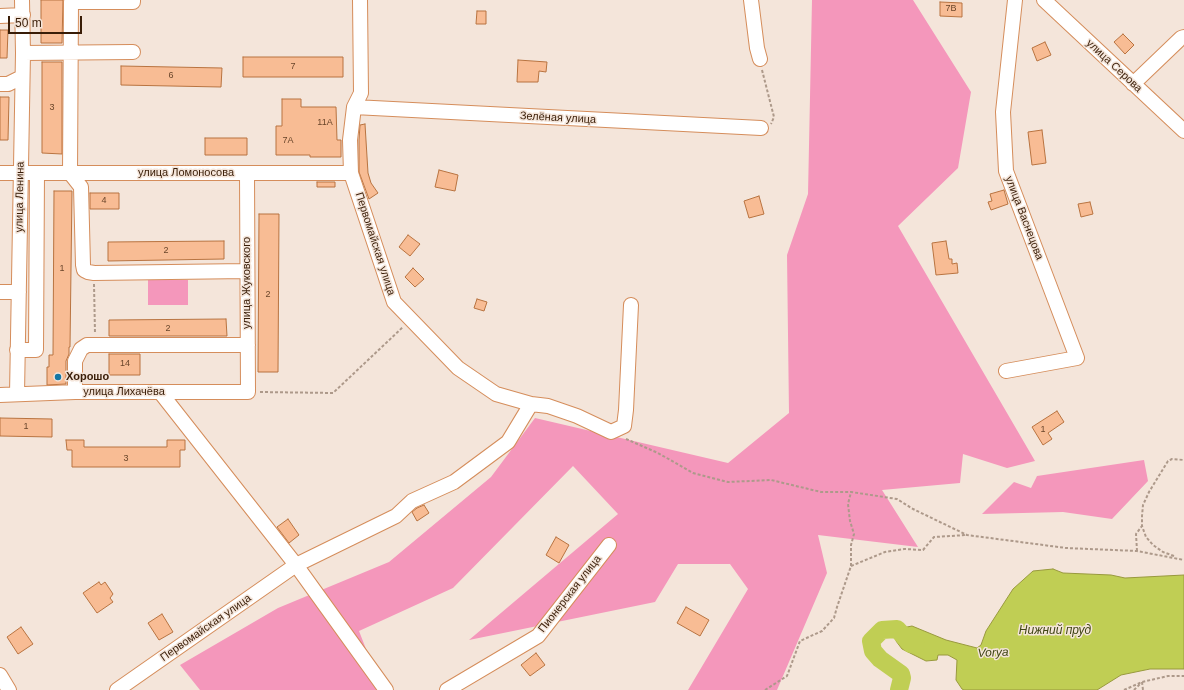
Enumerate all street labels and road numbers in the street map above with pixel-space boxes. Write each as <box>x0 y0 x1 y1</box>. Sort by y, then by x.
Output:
street label: улица Серова <box>1083 37 1145 95</box>
street label: Зелёная улица <box>520 109 596 127</box>
street label: улица Ленина <box>13 161 27 233</box>
street label: улица Ломоносова <box>138 166 234 180</box>
street label: улица Васнецова <box>1002 174 1046 262</box>
street label: Первомайская улица <box>352 191 398 297</box>
street label: улица Жуковского <box>240 237 254 329</box>
street label: улица Лихачёва <box>83 385 165 399</box>
street label: Пионерская улица <box>536 553 604 635</box>
street label: Первомайская улица <box>158 592 254 664</box>

